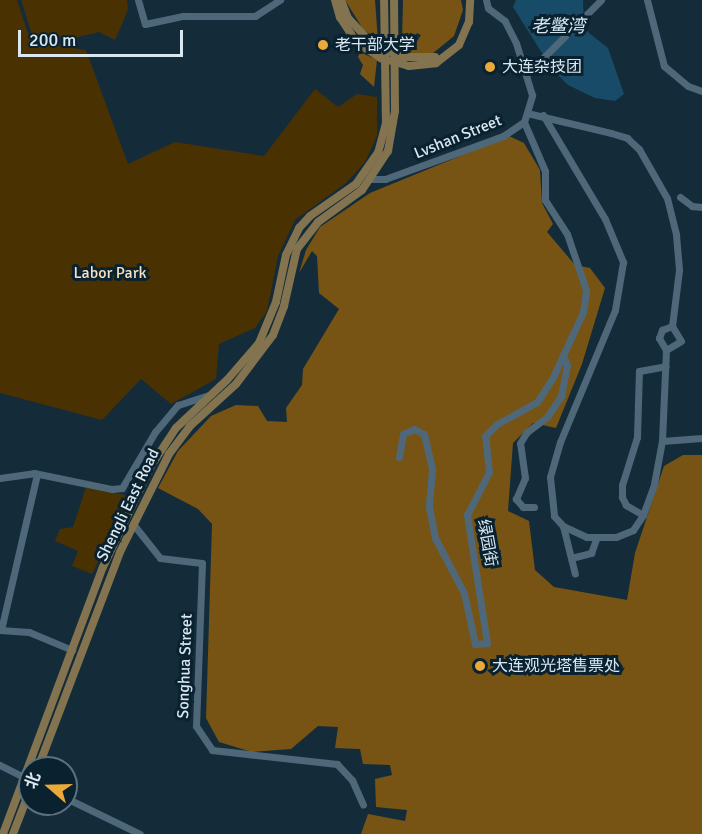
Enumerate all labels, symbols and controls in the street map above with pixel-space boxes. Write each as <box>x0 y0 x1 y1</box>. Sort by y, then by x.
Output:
water label: 老鳖湾 <box>531 15 585 37</box>
scale bar <box>21 18 186 56</box>
text: 200 m <box>29 29 76 51</box>
place label: 老干部大学 <box>335 35 415 55</box>
marker: 老干部大学 <box>316 38 330 52</box>
place label: 大连杂技团 <box>502 57 582 77</box>
marker: 大连杂技团 <box>483 60 497 74</box>
street label: Lvshan Street <box>411 111 505 163</box>
park label: Labor Park <box>73 263 147 283</box>
street label: Shengli East Road <box>92 446 164 564</box>
street label: 绿园街 <box>473 518 501 568</box>
street label: Songhua Street <box>174 613 196 719</box>
place label: 大连观光塔售票处 <box>492 656 620 676</box>
marker: 大连观光塔售票处 <box>473 659 487 673</box>
north arrow <box>18 756 78 816</box>
text: 北 <box>21 770 45 791</box>

